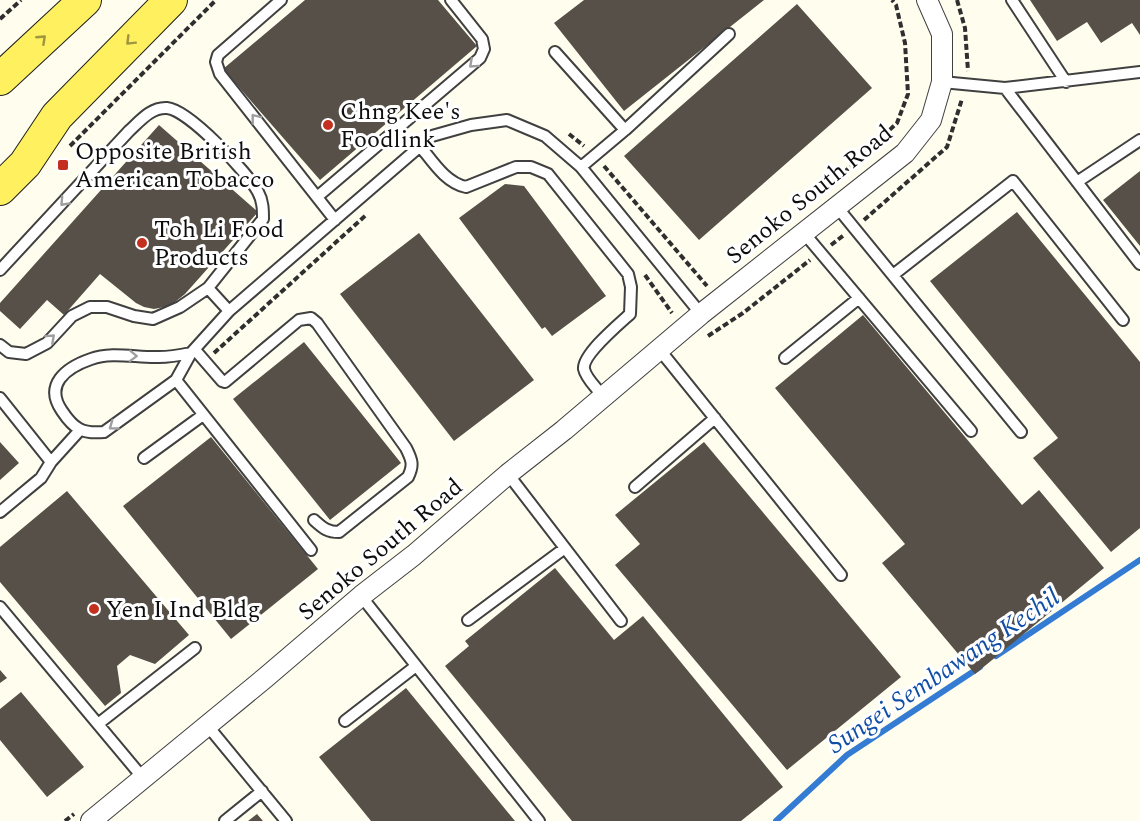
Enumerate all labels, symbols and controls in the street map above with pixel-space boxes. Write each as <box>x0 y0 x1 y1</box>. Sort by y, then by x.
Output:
one-way arrow <box>126 33 137 44</box>
one-way arrow <box>35 36 46 47</box>
one-way arrow <box>469 57 479 68</box>
place label: Chng Kee's Foodlink <box>340 94 461 158</box>
one-way arrow <box>251 114 262 125</box>
street label: Senoko South Road <box>718 116 901 274</box>
marker: Chng Kee's Foodlink <box>321 118 335 132</box>
place label: Opposite British American Tobacco <box>75 134 275 198</box>
marker: Opposite British American Tobacco <box>56 158 70 172</box>
one-way arrow <box>60 195 71 205</box>
place label: Toh Li Food Products <box>154 212 284 276</box>
marker: Toh Li Food Products <box>135 236 149 250</box>
one-way arrow <box>44 334 54 345</box>
one-way arrow <box>128 350 137 363</box>
one-way arrow <box>108 418 119 429</box>
street label: Senoko South Road <box>290 470 471 630</box>
water label: Sungei Sembawang Kechil <box>819 578 1068 764</box>
place label: Yen I Ind Bldg <box>106 592 260 628</box>
marker: Yen I Ind Bldg <box>87 602 101 616</box>

